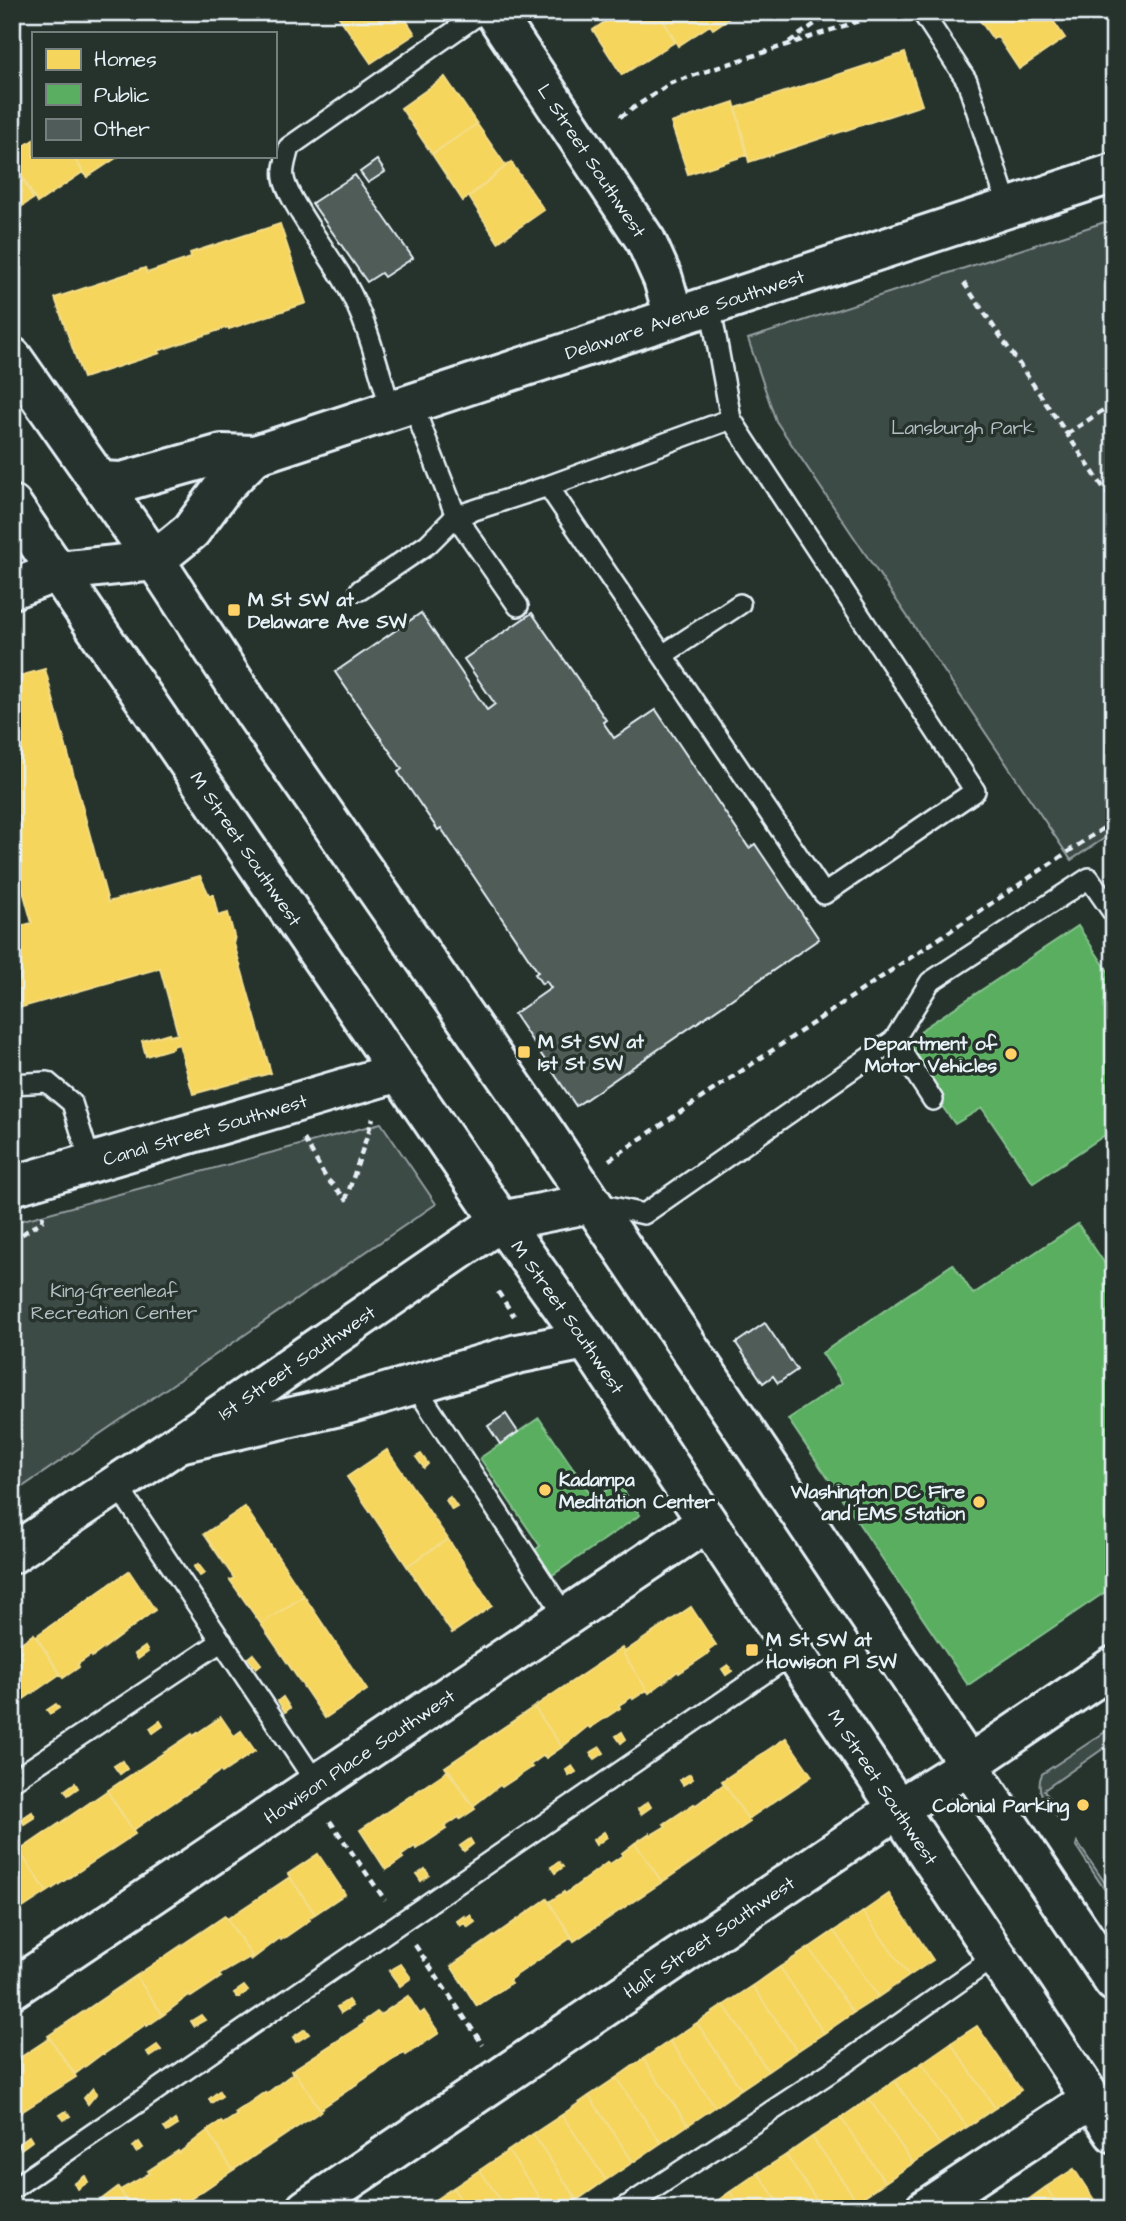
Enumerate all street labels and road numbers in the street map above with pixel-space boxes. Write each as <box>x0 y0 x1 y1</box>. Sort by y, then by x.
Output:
street label: L Street Southwest <box>530 79 652 244</box>
street label: Delaware Avenue Southwest <box>562 263 809 367</box>
street label: M Street Southwest <box>183 767 308 932</box>
street label: Canal Street Southwest <box>100 1088 311 1174</box>
street label: M Street Southwest <box>504 1235 630 1400</box>
street label: 1st Street Southwest <box>213 1299 382 1427</box>
street label: Howison Place Southwest <box>259 1683 461 1831</box>
street label: M Street Southwest <box>820 1704 944 1871</box>
street label: Half Street Southwest <box>618 1870 801 2006</box>

